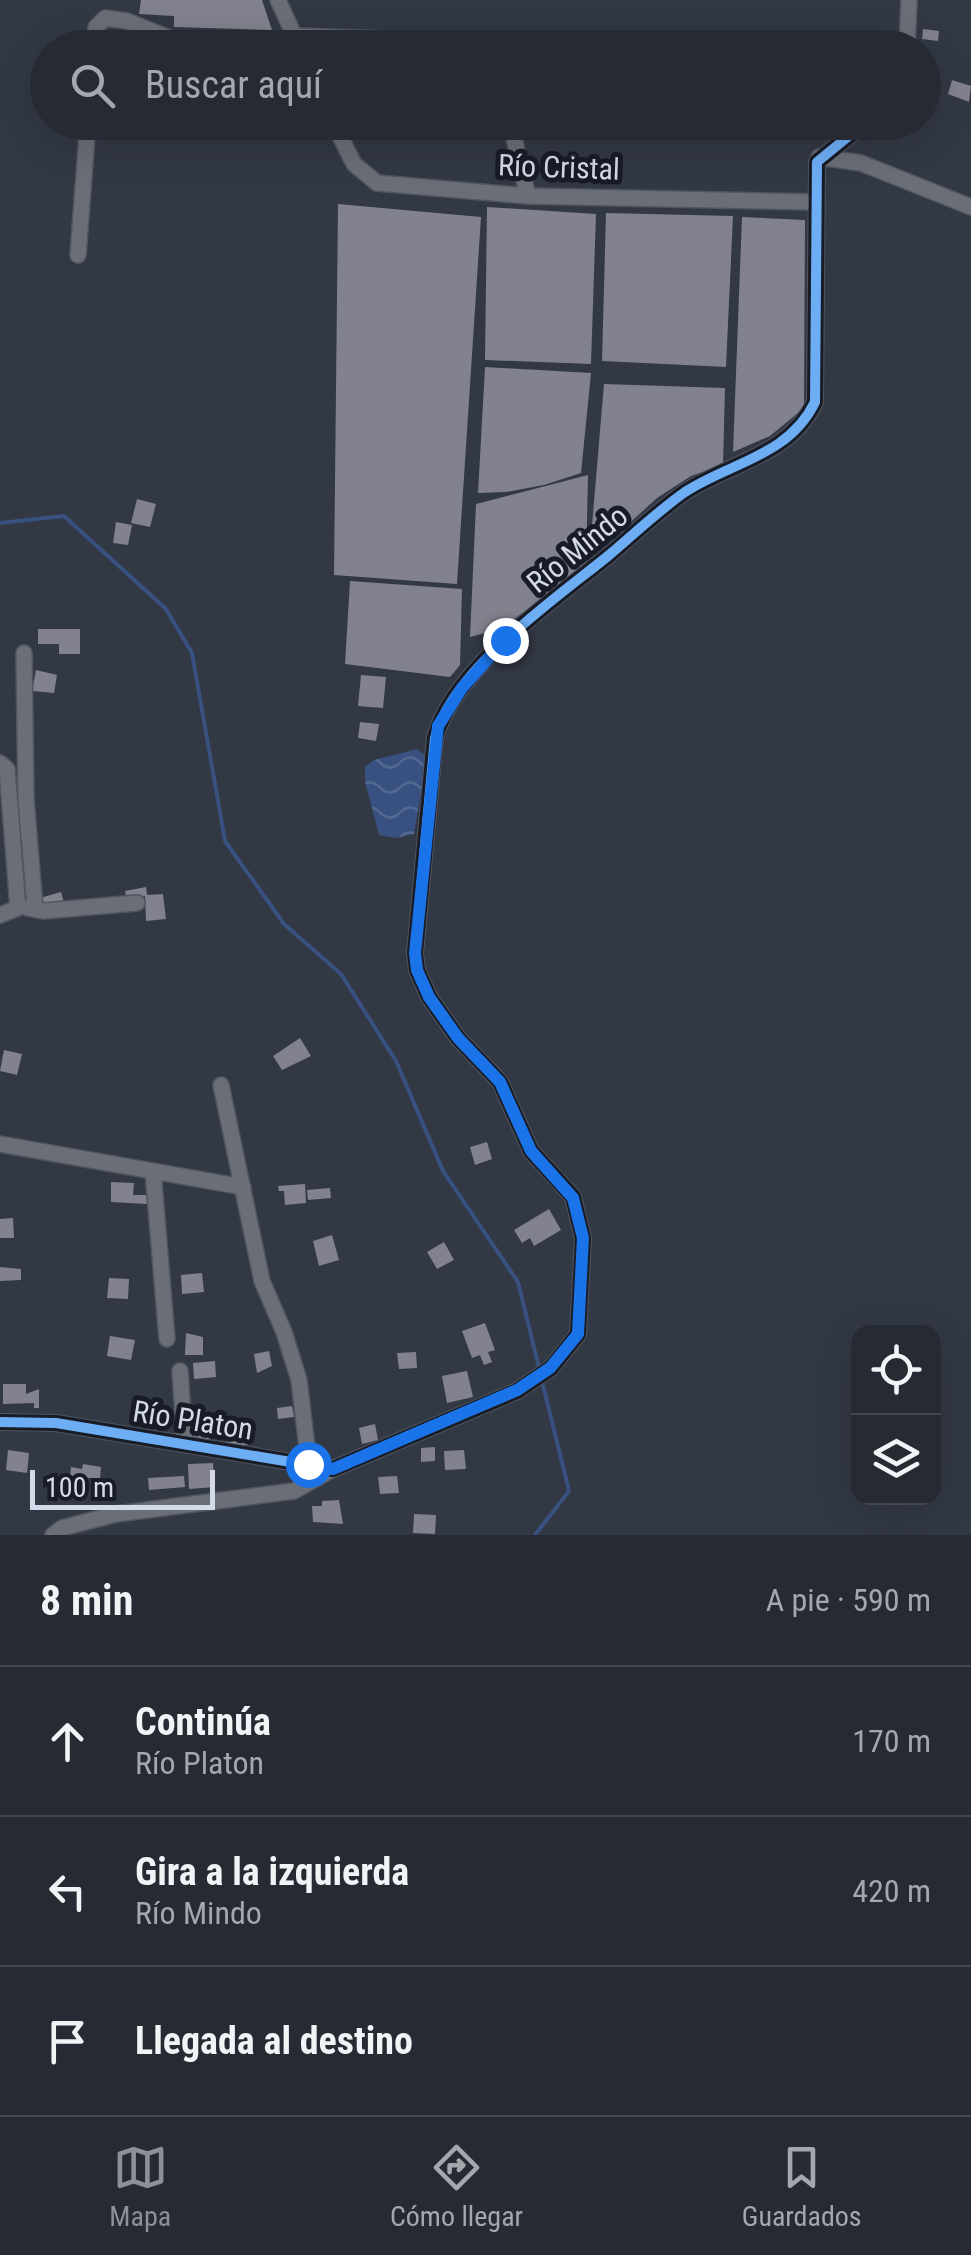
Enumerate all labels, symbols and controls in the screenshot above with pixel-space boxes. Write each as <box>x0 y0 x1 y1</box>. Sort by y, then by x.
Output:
search box <box>30 30 941 140</box>
icon: search <box>65 58 120 113</box>
text: Buscar aquí <box>145 63 322 107</box>
street label: Río Cristal <box>498 147 620 187</box>
street label: Río Mindo <box>520 498 634 600</box>
route end <box>483 618 529 664</box>
map controls <box>851 1325 941 1505</box>
button: locate <box>851 1325 941 1415</box>
street label: Río Platon <box>131 1393 255 1447</box>
button: layers <box>851 1415 941 1505</box>
route start <box>286 1442 332 1488</box>
scale bar <box>30 1465 215 1510</box>
text: 100 m <box>45 1471 114 1504</box>
text: 8 min <box>40 1576 133 1625</box>
text: A pie · 590 m <box>766 1581 931 1619</box>
text: Continúa <box>135 1700 271 1744</box>
icon: ahead <box>40 1714 95 1769</box>
text: 170 m <box>852 1722 931 1760</box>
text: Río Platon <box>135 1744 264 1782</box>
text: Gira a la izquierda <box>135 1850 409 1894</box>
icon: left <box>40 1864 95 1919</box>
text: 420 m <box>852 1872 931 1910</box>
text: Río Mindo <box>135 1894 262 1932</box>
icon: arrive <box>40 2014 95 2069</box>
text: Llegada al destino <box>135 2019 413 2063</box>
tab: Mapa <box>109 2140 171 2233</box>
tab: Cómo llegar <box>390 2140 523 2233</box>
tab: Guardados <box>742 2140 862 2233</box>

